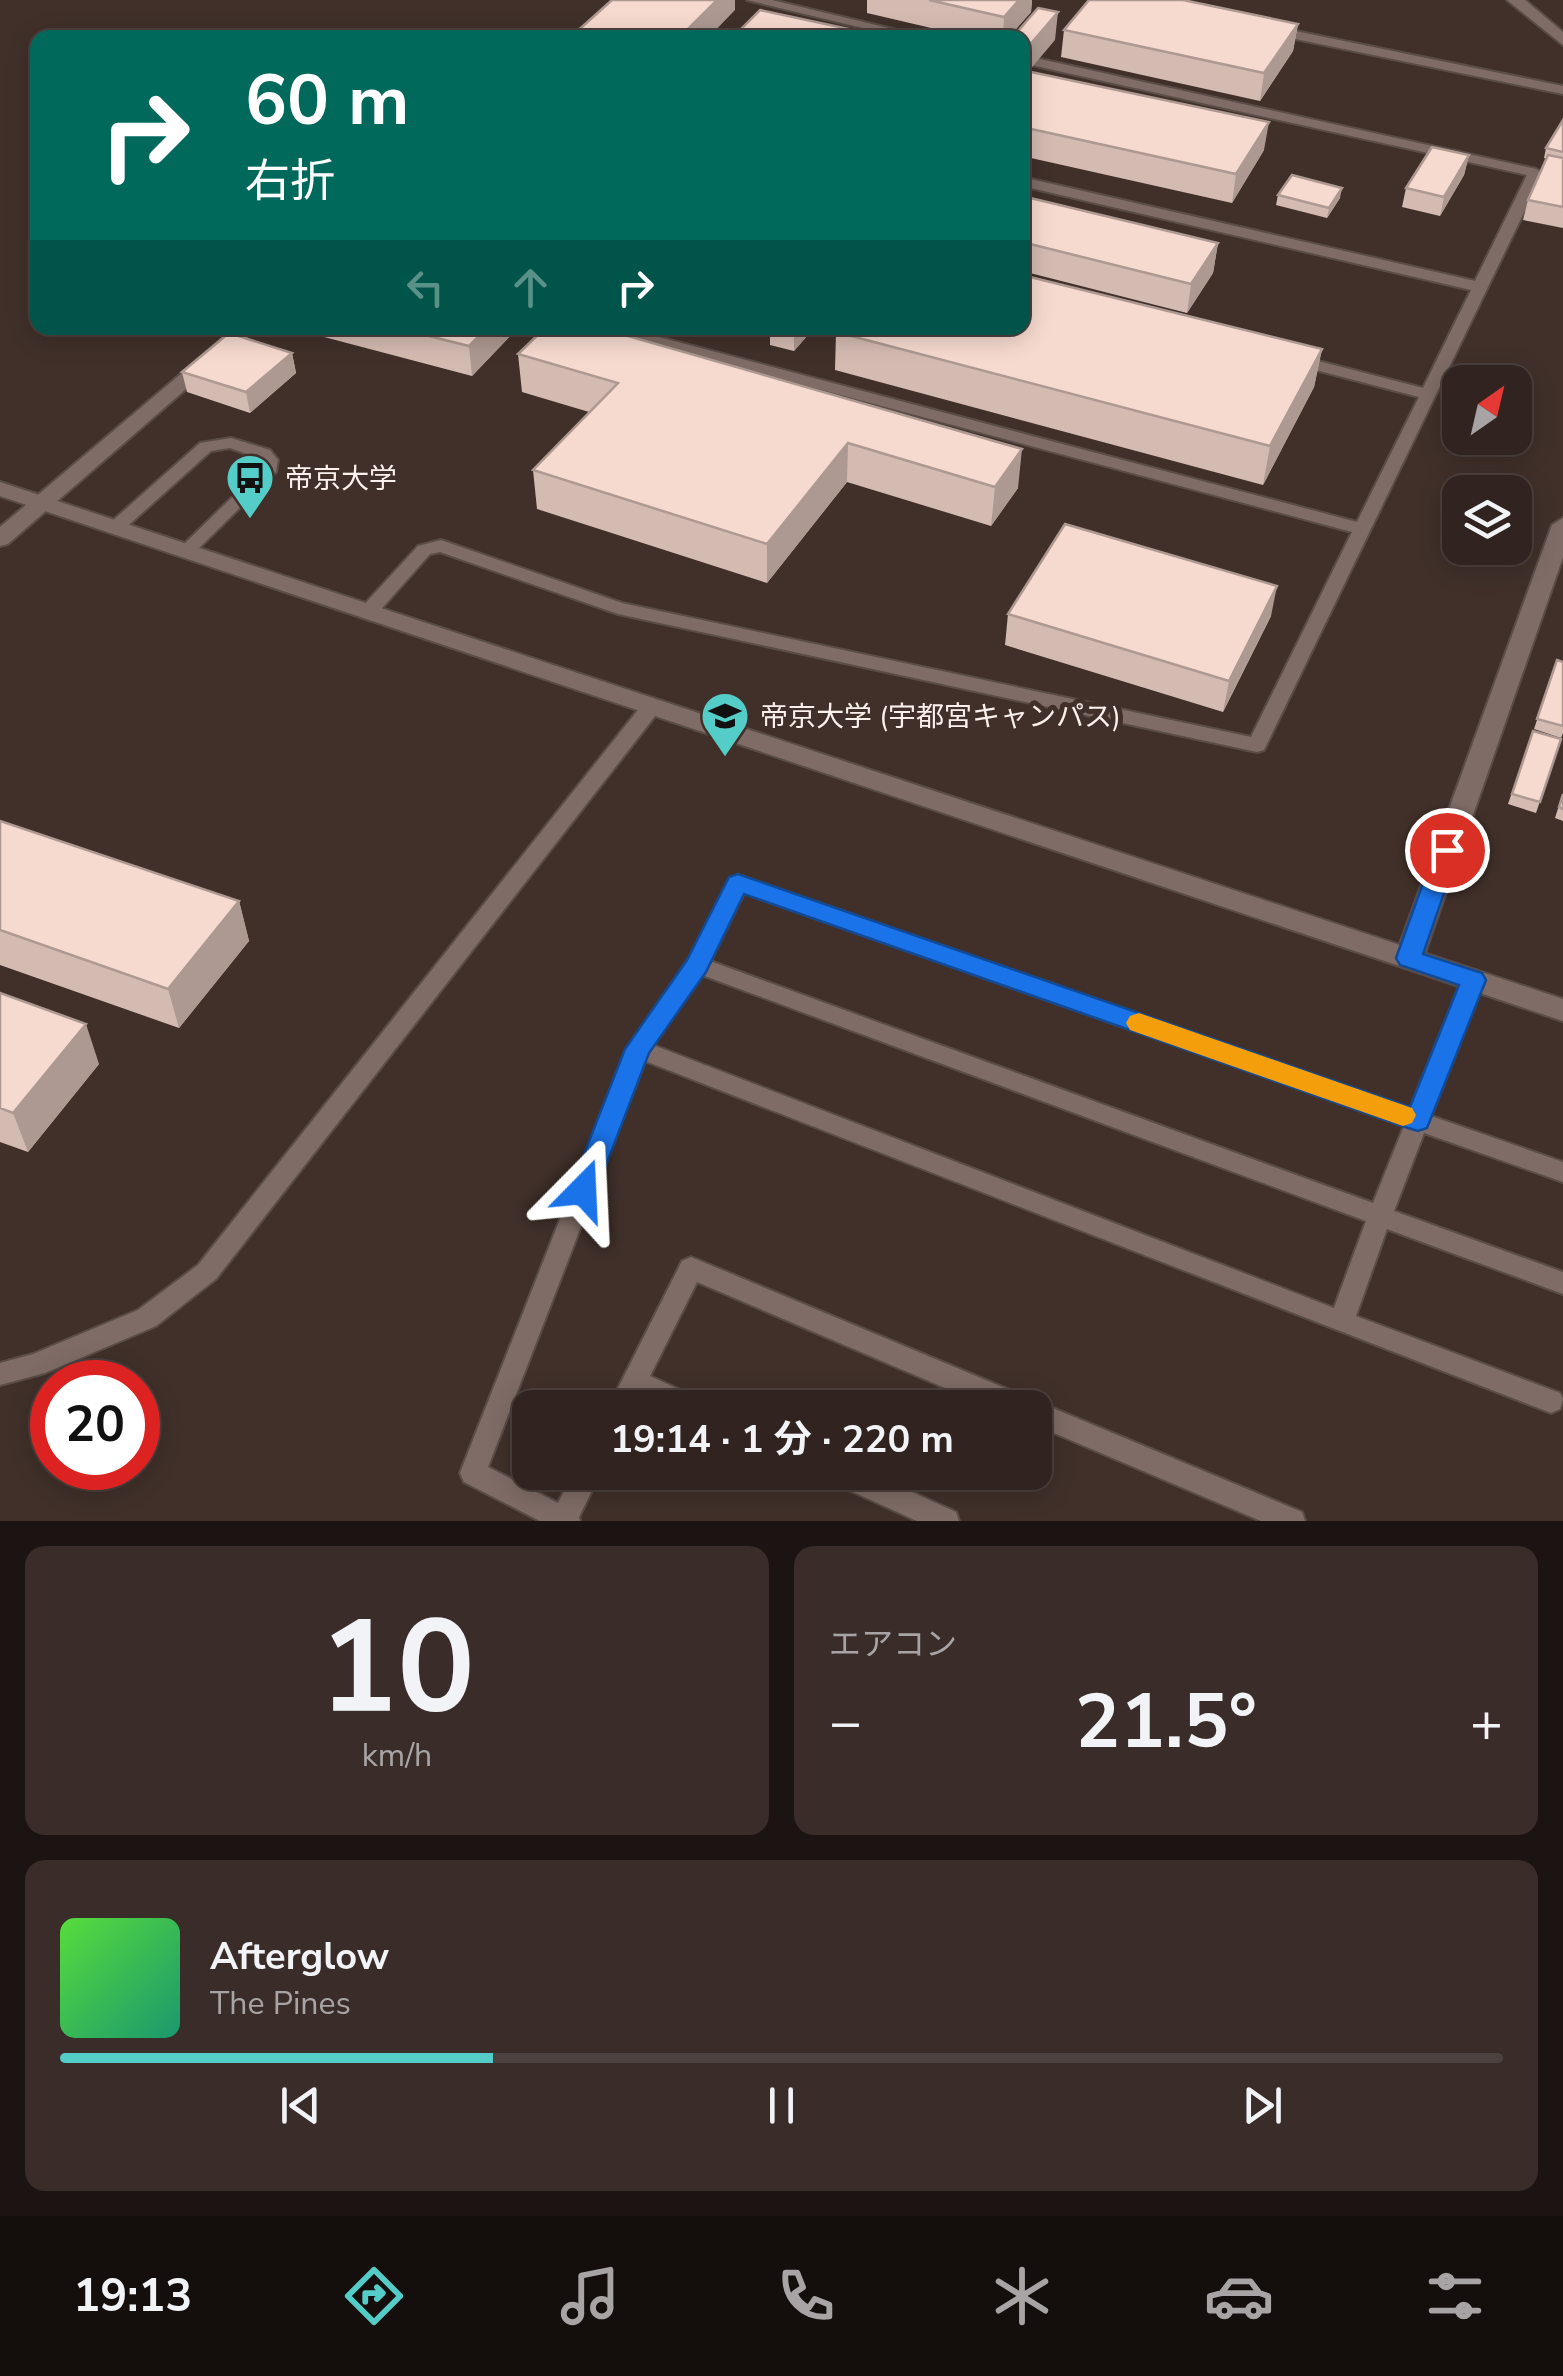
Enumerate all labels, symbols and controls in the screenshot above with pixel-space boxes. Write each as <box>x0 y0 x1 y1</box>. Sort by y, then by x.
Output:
text: 60 m <box>245 53 409 149</box>
icon: right <box>80 70 210 200</box>
text: 右折 <box>245 151 335 212</box>
icon: left <box>398 260 453 315</box>
icon: ahead <box>503 260 558 315</box>
icon: right <box>608 260 663 315</box>
north arrow <box>1442 365 1532 455</box>
map controls <box>1442 365 1532 565</box>
bus stop icon: 帝京大学 <box>224 452 276 520</box>
place label: 帝京大学 <box>285 460 397 498</box>
button: layers <box>1442 475 1532 565</box>
school or university icon: 帝京大学 (宇都宮キャンパス) <box>699 690 751 758</box>
place label: 帝京大学 (宇都宮キャンパス) <box>760 698 1121 736</box>
pin <box>1405 808 1490 893</box>
icon: arrive <box>1420 823 1475 878</box>
position arrow <box>531 1138 635 1242</box>
speed limit sign: 20 <box>30 1360 160 1490</box>
text: 19:14 · 1 分 · 220 m <box>610 1414 954 1465</box>
text: 10 <box>319 1580 475 1757</box>
text: エアコン <box>829 1623 957 1666</box>
text: 21.5° <box>1075 1671 1257 1773</box>
text: − <box>829 1685 862 1760</box>
text: + <box>1470 1685 1503 1760</box>
text: km/h <box>362 1734 432 1777</box>
text: Afterglow <box>210 1931 389 1982</box>
text: The Pines <box>210 1982 351 2025</box>
icon: previous <box>273 2078 328 2133</box>
icon: pause <box>754 2078 809 2133</box>
icon: next <box>1235 2078 1290 2133</box>
icon: directions <box>339 2261 409 2331</box>
icon: music <box>555 2261 625 2331</box>
icon: phone <box>771 2261 841 2331</box>
icon: climate <box>987 2261 1057 2331</box>
icon: car <box>1204 2261 1274 2331</box>
icon: filters <box>1420 2261 1490 2331</box>
text: 19:13 <box>73 2266 192 2327</box>

